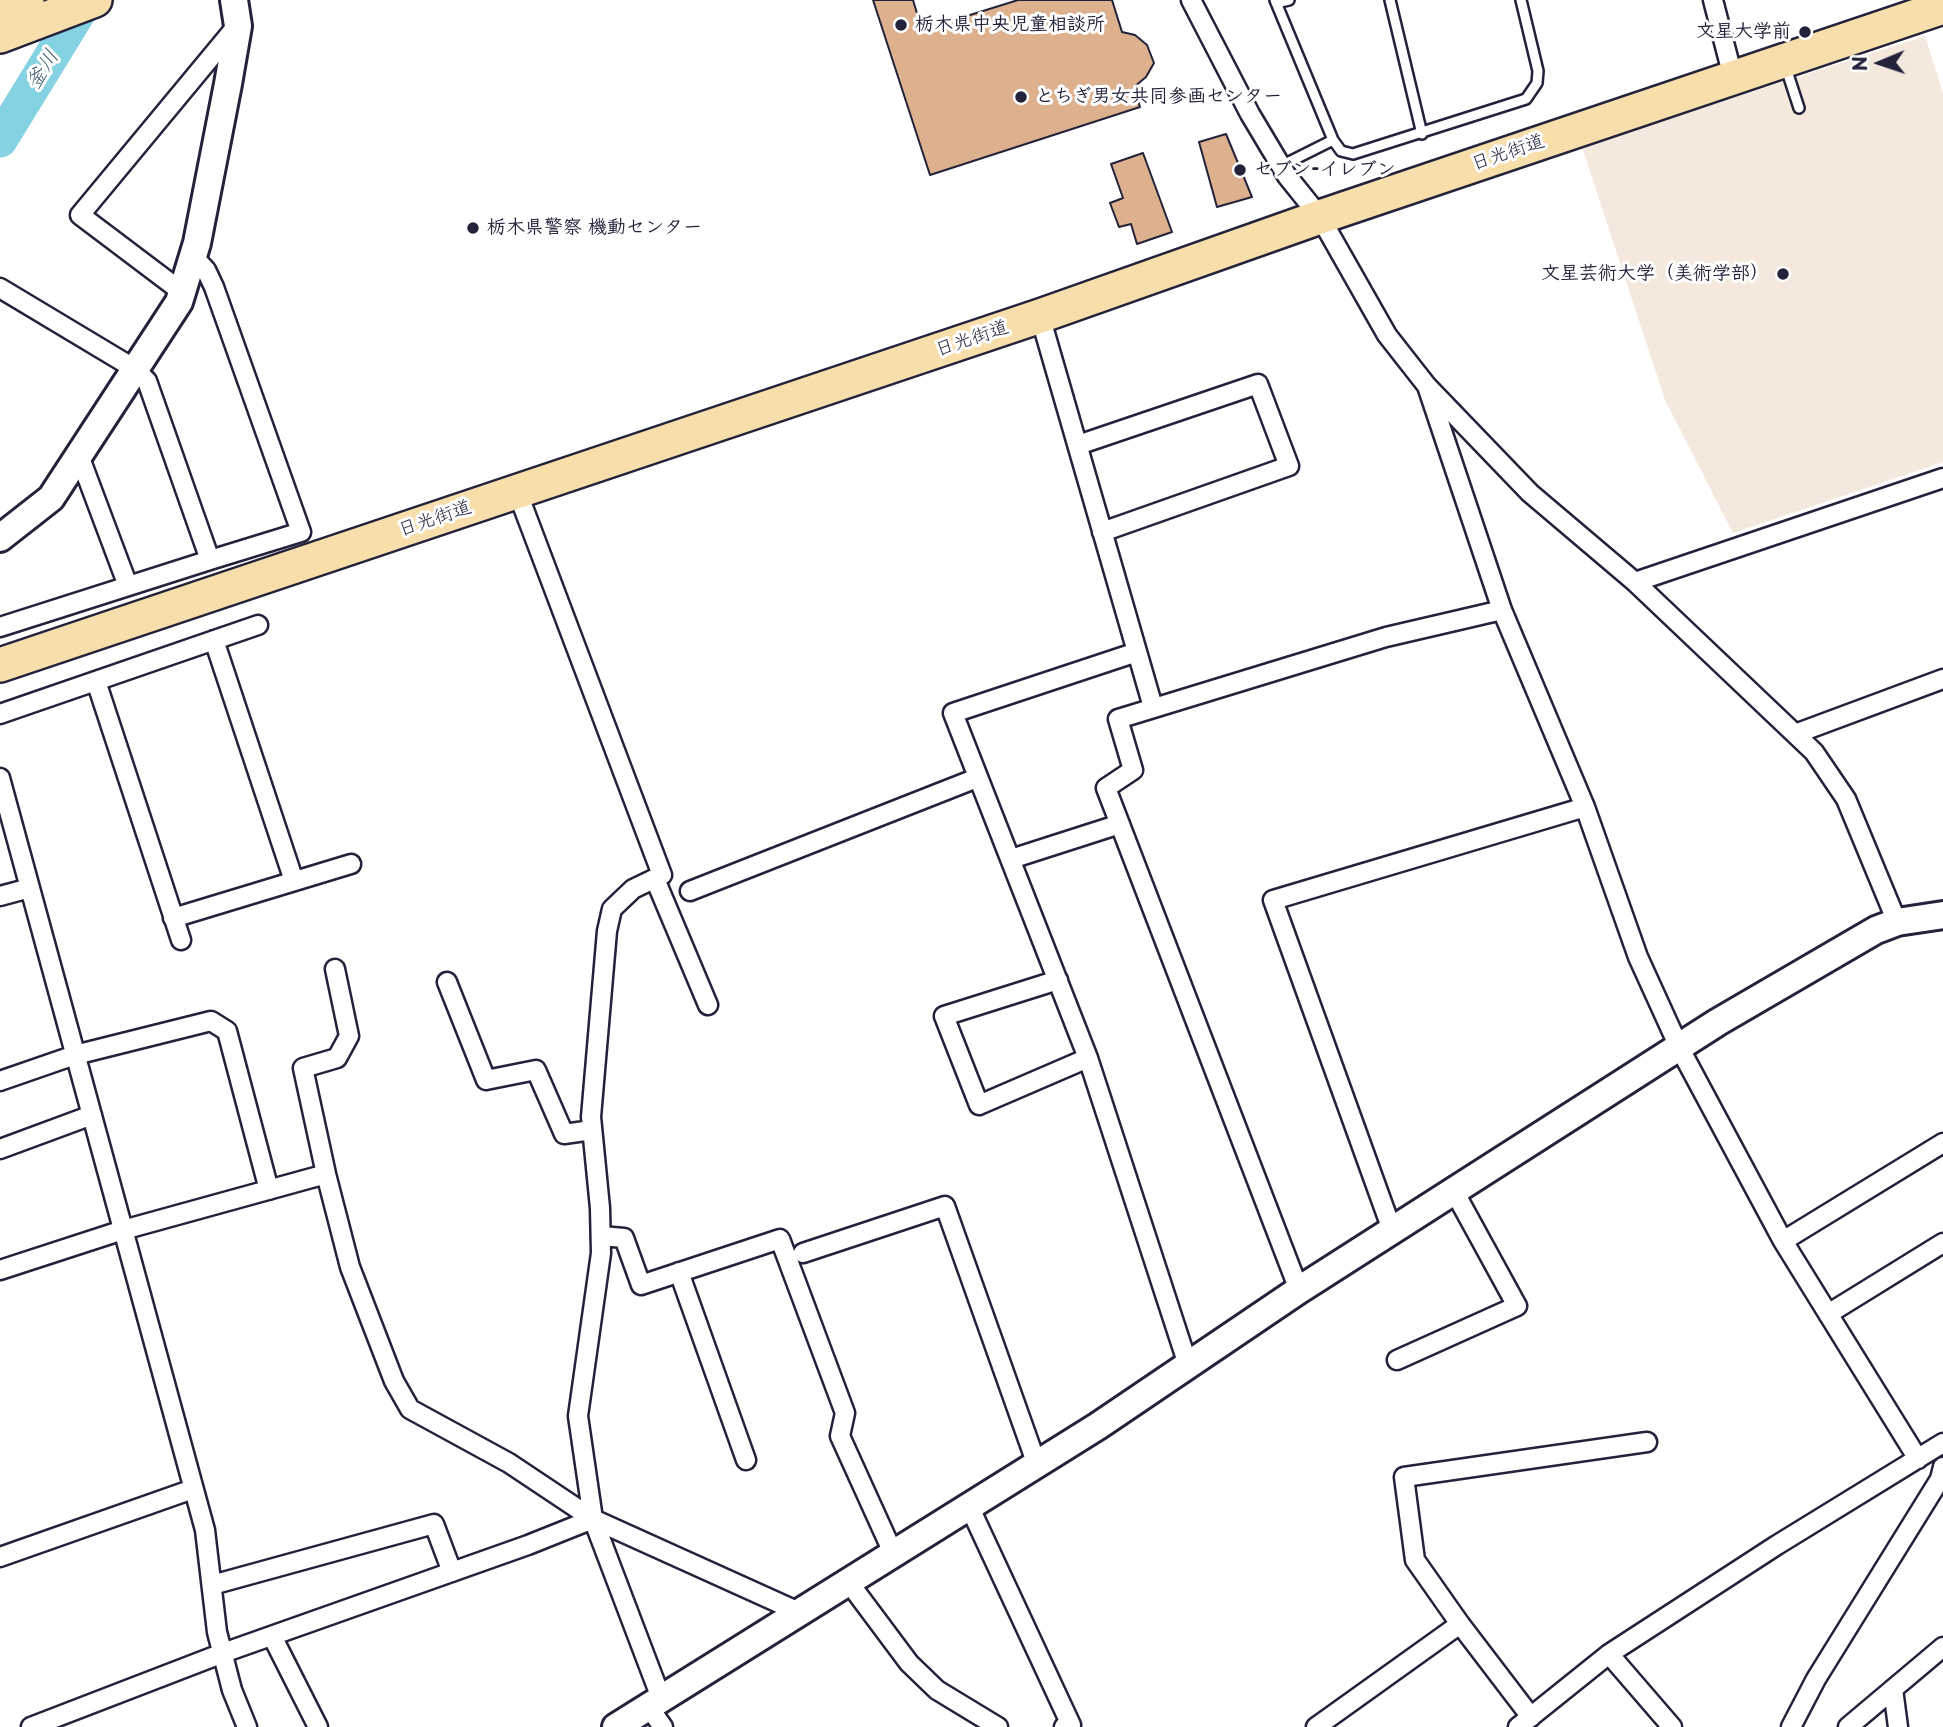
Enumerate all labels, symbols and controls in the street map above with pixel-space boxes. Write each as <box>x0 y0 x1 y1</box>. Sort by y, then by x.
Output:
place label: 栃木県中央児童相談所 <box>915 14 1105 36</box>
marker: 栃木県中央児童相談所 <box>893 17 909 33</box>
place label: 文星大学前 <box>1696 21 1791 43</box>
marker: 文星大学前 <box>1797 24 1813 40</box>
north arrow <box>1845 28 1915 98</box>
water label: 釜川 <box>21 46 65 94</box>
text: N <box>1845 56 1873 72</box>
place label: とちぎ男女共同参画センター <box>1035 86 1282 108</box>
marker: とちぎ男女共同参画センター <box>1013 89 1029 105</box>
street label: 日光街道 <box>1468 130 1548 176</box>
place label: セブン-イレブン <box>1254 159 1396 181</box>
marker: セブン-イレブン <box>1232 162 1248 178</box>
place label: 栃木県警察 機動センター <box>487 217 702 239</box>
marker: 栃木県警察 機動センター <box>465 220 481 236</box>
place label: 文星芸術大学（美術学部） <box>1541 263 1769 285</box>
marker: 文星芸術大学（美術学部） <box>1775 266 1791 282</box>
street label: 日光街道 <box>932 316 1012 362</box>
street label: 日光街道 <box>395 496 475 542</box>

